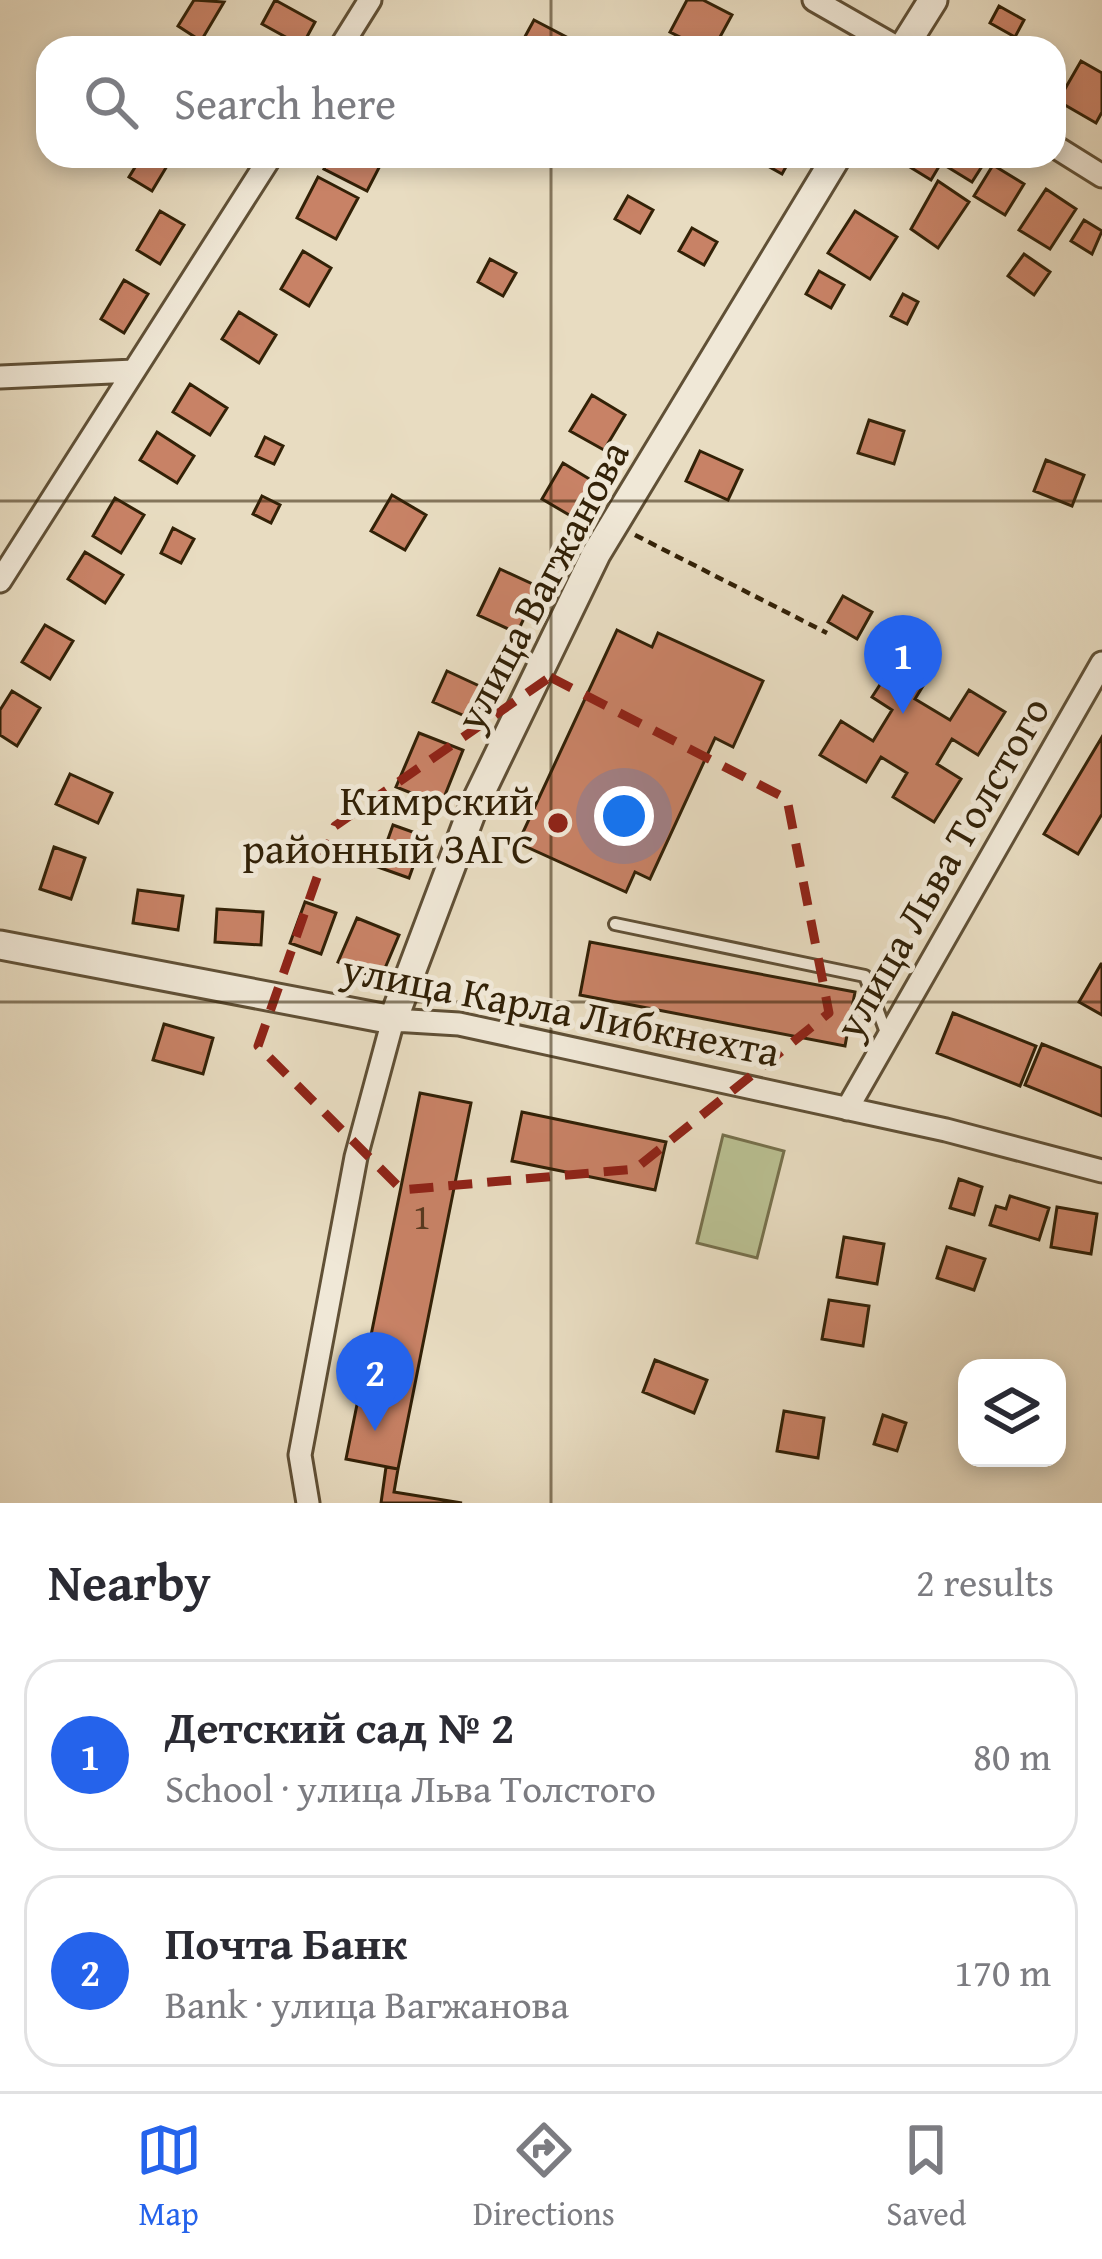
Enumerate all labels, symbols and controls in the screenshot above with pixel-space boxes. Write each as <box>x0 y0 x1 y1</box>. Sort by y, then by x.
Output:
search box <box>36 36 1066 168</box>
icon: search <box>78 69 144 135</box>
text: Search here <box>174 70 396 135</box>
street label: улица Вагжанова <box>438 429 643 742</box>
pin: 1 <box>864 615 942 714</box>
street label: улица Льва Толстого <box>817 684 1064 1050</box>
place label: Кимрский районный ЗАГС <box>242 769 534 878</box>
your location <box>594 786 654 846</box>
marker: Кимрский районный ЗАГС <box>545 810 571 836</box>
street label: улица Карла Либкнехта <box>336 936 785 1081</box>
house number: 1 <box>413 1189 431 1242</box>
pin: 2 <box>336 1332 414 1431</box>
map controls <box>958 1359 1066 1467</box>
button: layers <box>958 1359 1066 1467</box>
text: Nearby <box>48 1544 211 1619</box>
text: 2 results <box>916 1553 1054 1610</box>
text: Детский сад № 2 <box>165 1694 514 1759</box>
text: 1 <box>80 1727 100 1784</box>
text: 80 m <box>973 1727 1051 1784</box>
text: School · улица Льва Толстого <box>165 1759 656 1816</box>
text: Почта Банк <box>165 1910 407 1975</box>
text: 2 <box>80 1943 100 2000</box>
text: 170 m <box>954 1943 1051 2000</box>
text: Bank · улица Вагжанова <box>165 1975 569 2032</box>
tab: Map <box>136 2117 202 2237</box>
tab: Directions <box>473 2117 615 2237</box>
tab: Saved <box>886 2117 966 2237</box>

